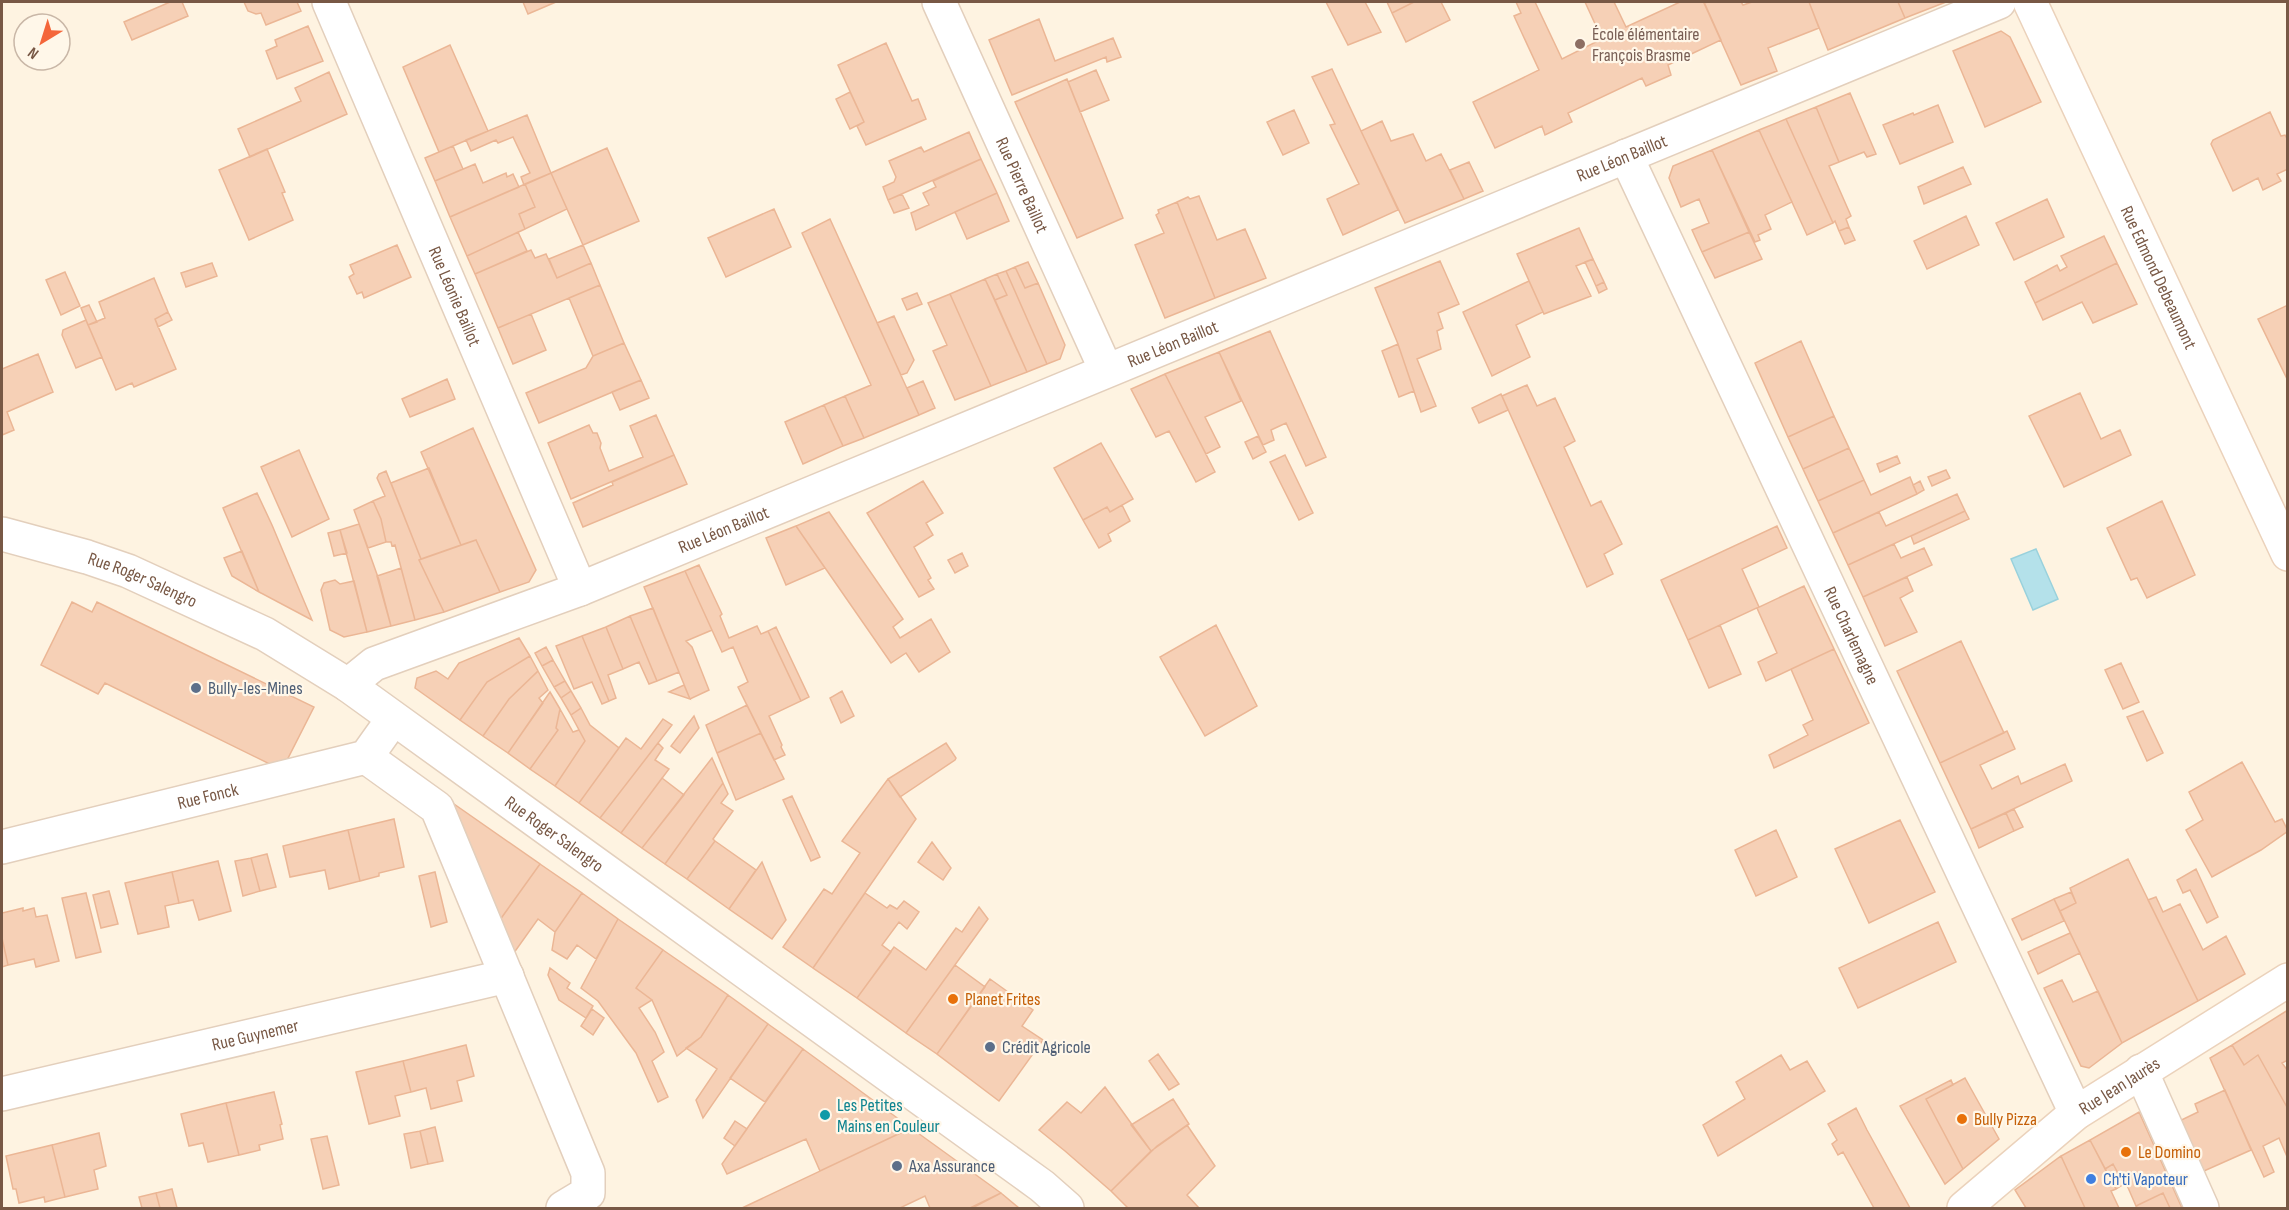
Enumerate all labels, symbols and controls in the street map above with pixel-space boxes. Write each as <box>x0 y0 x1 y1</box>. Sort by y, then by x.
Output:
north arrow <box>12 12 72 72</box>
place label: École élémentaire François Brasme <box>1592 24 1700 66</box>
marker: École élémentaire François Brasme <box>1573 37 1587 51</box>
text: N <box>24 43 43 63</box>
street label: Rue Léon Baillot <box>1574 130 1671 187</box>
street label: Rue Pierre Baillot <box>991 134 1053 237</box>
street label: Rue Edmond Debeaumont <box>2116 203 2201 353</box>
street label: Rue Léonie Baillot <box>424 243 485 350</box>
street label: Rue Léon Baillot <box>1125 316 1222 372</box>
street label: Rue Léon Baillot <box>675 502 773 558</box>
street label: Rue Roger Salengro <box>85 548 200 612</box>
street label: Rue Charlemagne <box>1819 583 1883 688</box>
place label: Bully-les-Mines <box>208 678 303 699</box>
marker: Bully-les-Mines <box>189 681 203 695</box>
street label: Rue Fonck <box>175 779 241 814</box>
street label: Rue Roger Salengro <box>501 792 607 877</box>
place label: Planet Frites <box>965 989 1040 1010</box>
marker: Planet Frites <box>946 992 960 1006</box>
street label: Rue Guynemer <box>210 1015 301 1056</box>
place label: Crédit Agricole <box>1002 1037 1091 1058</box>
marker: Crédit Agricole <box>983 1040 997 1054</box>
street label: Rue Jean Jaurès <box>2075 1053 2164 1119</box>
place label: Les Petites Mains en Couleur <box>837 1095 940 1137</box>
marker: Les Petites Mains en Couleur <box>818 1108 832 1122</box>
place label: Bully Pizza <box>1974 1109 2037 1130</box>
marker: Bully Pizza <box>1955 1112 1969 1126</box>
place label: Le Domino <box>2138 1142 2201 1163</box>
marker: Le Domino <box>2119 1145 2133 1159</box>
place label: Axa Assurance <box>908 1156 995 1177</box>
marker: Axa Assurance <box>890 1159 904 1173</box>
place label: Ch'ti Vapoteur <box>2103 1169 2188 1190</box>
marker: Ch'ti Vapoteur <box>2084 1172 2098 1186</box>

